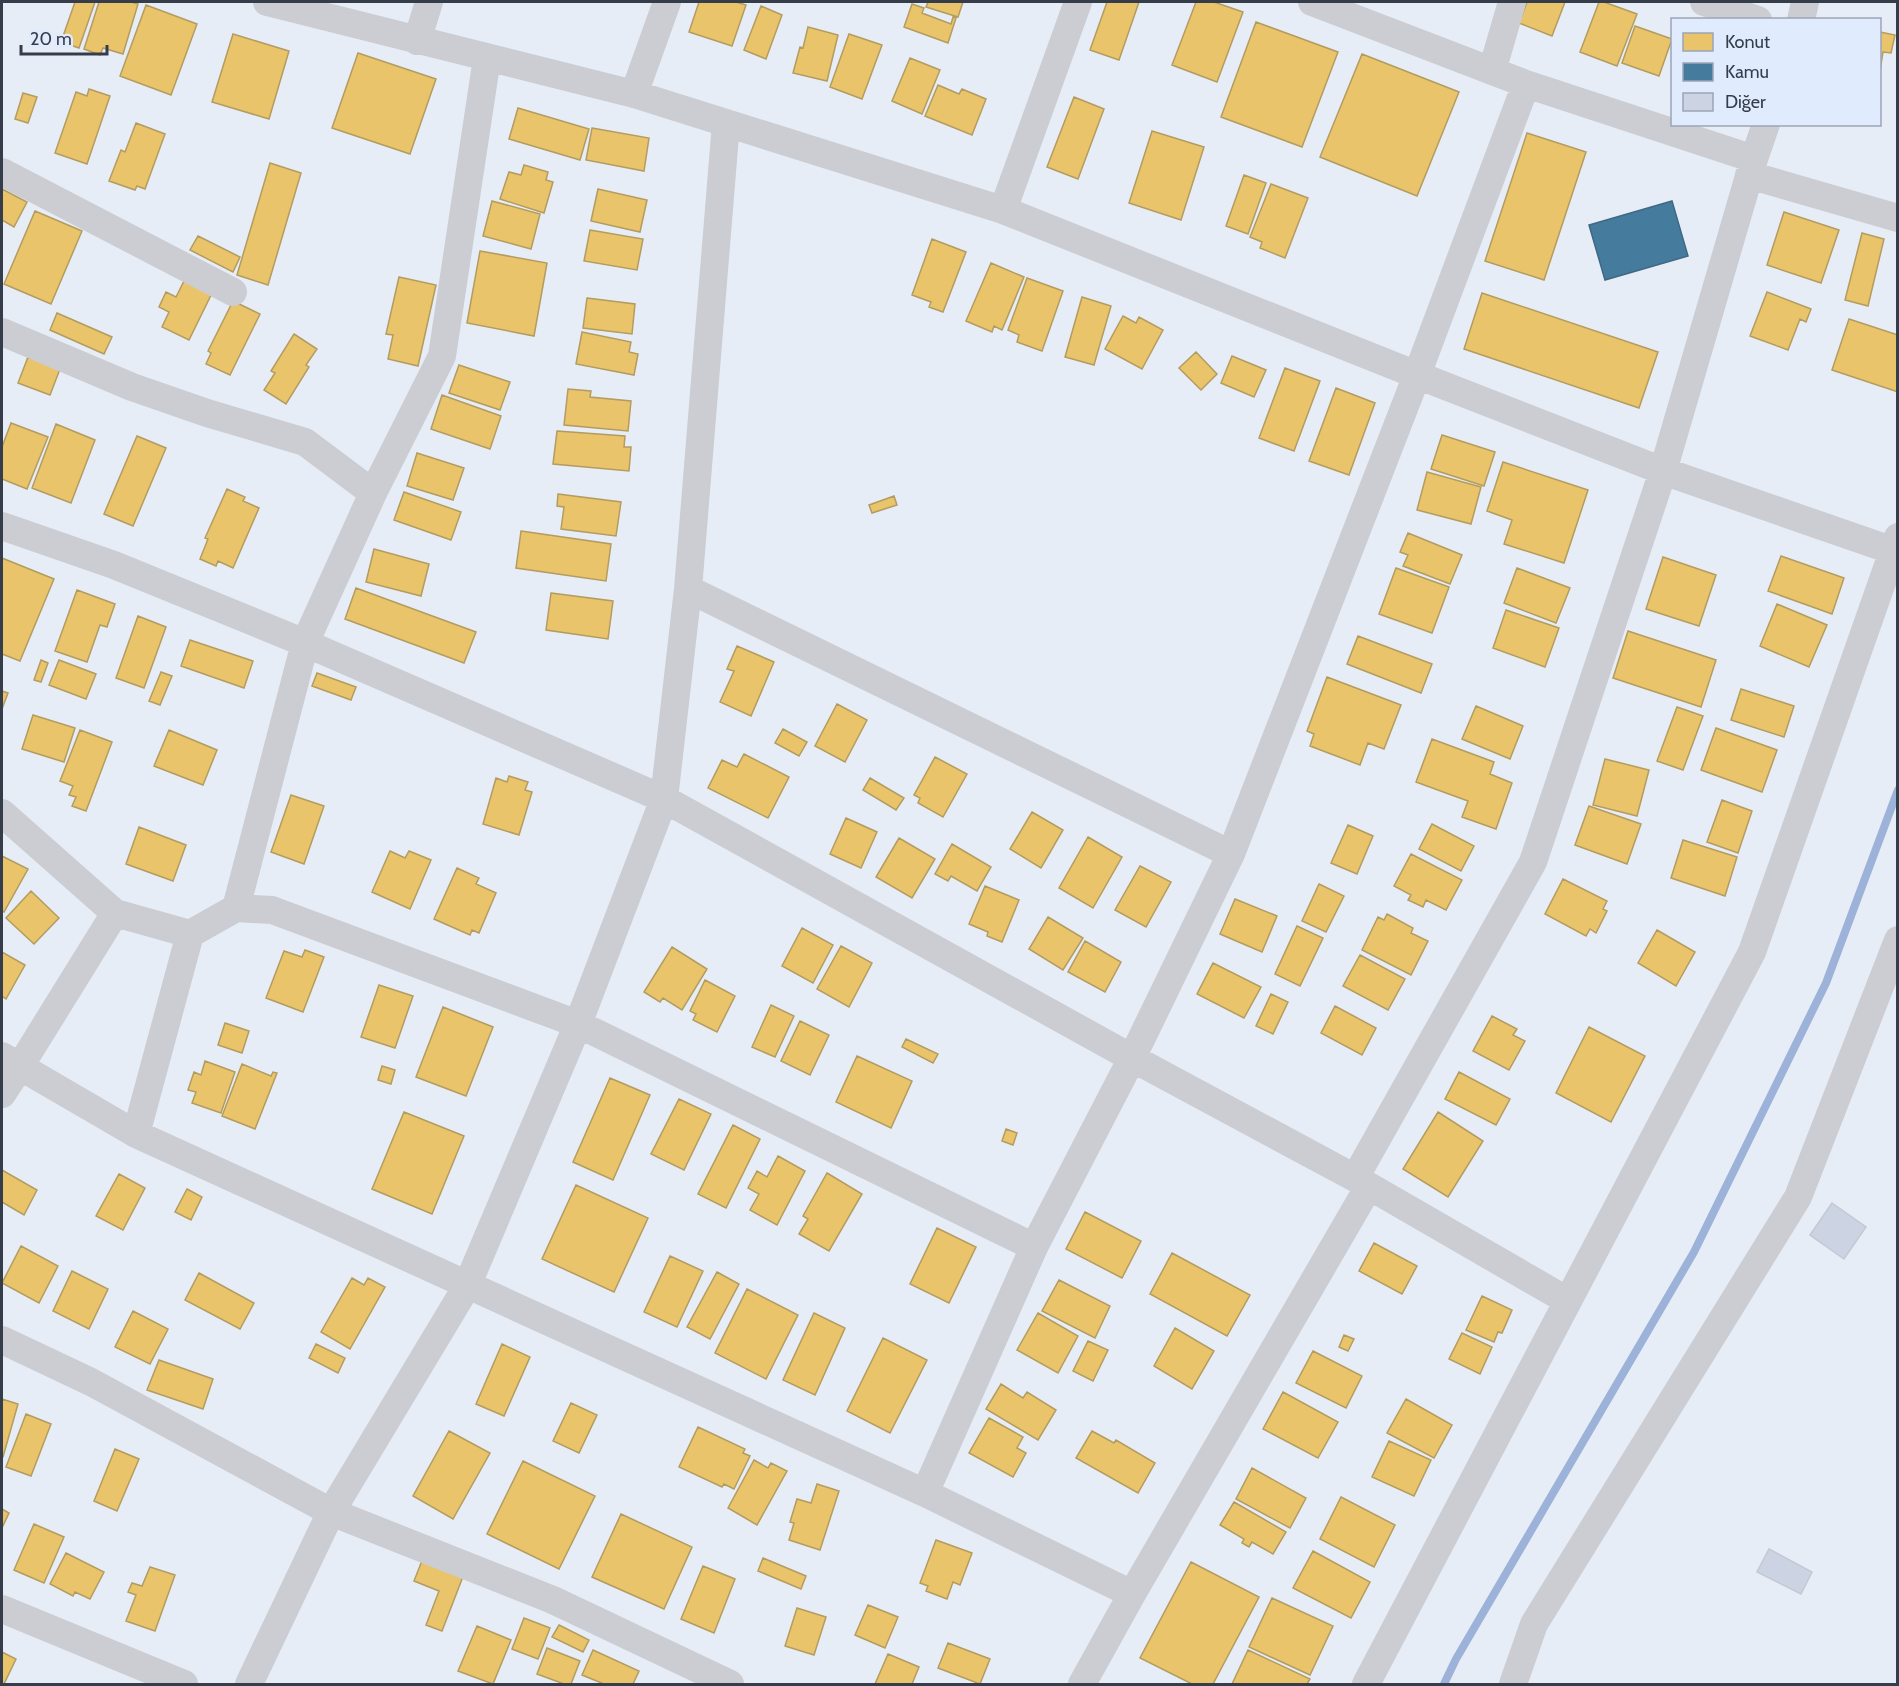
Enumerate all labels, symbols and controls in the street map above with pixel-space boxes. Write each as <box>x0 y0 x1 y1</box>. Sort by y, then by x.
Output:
scale bar <box>21 18 106 56</box>
legend <box>1671 18 1881 126</box>
text: 20 m <box>30 28 72 50</box>
text: Konut <box>1725 31 1770 53</box>
text: Kamu <box>1725 61 1769 83</box>
text: Diğer <box>1725 91 1766 113</box>

